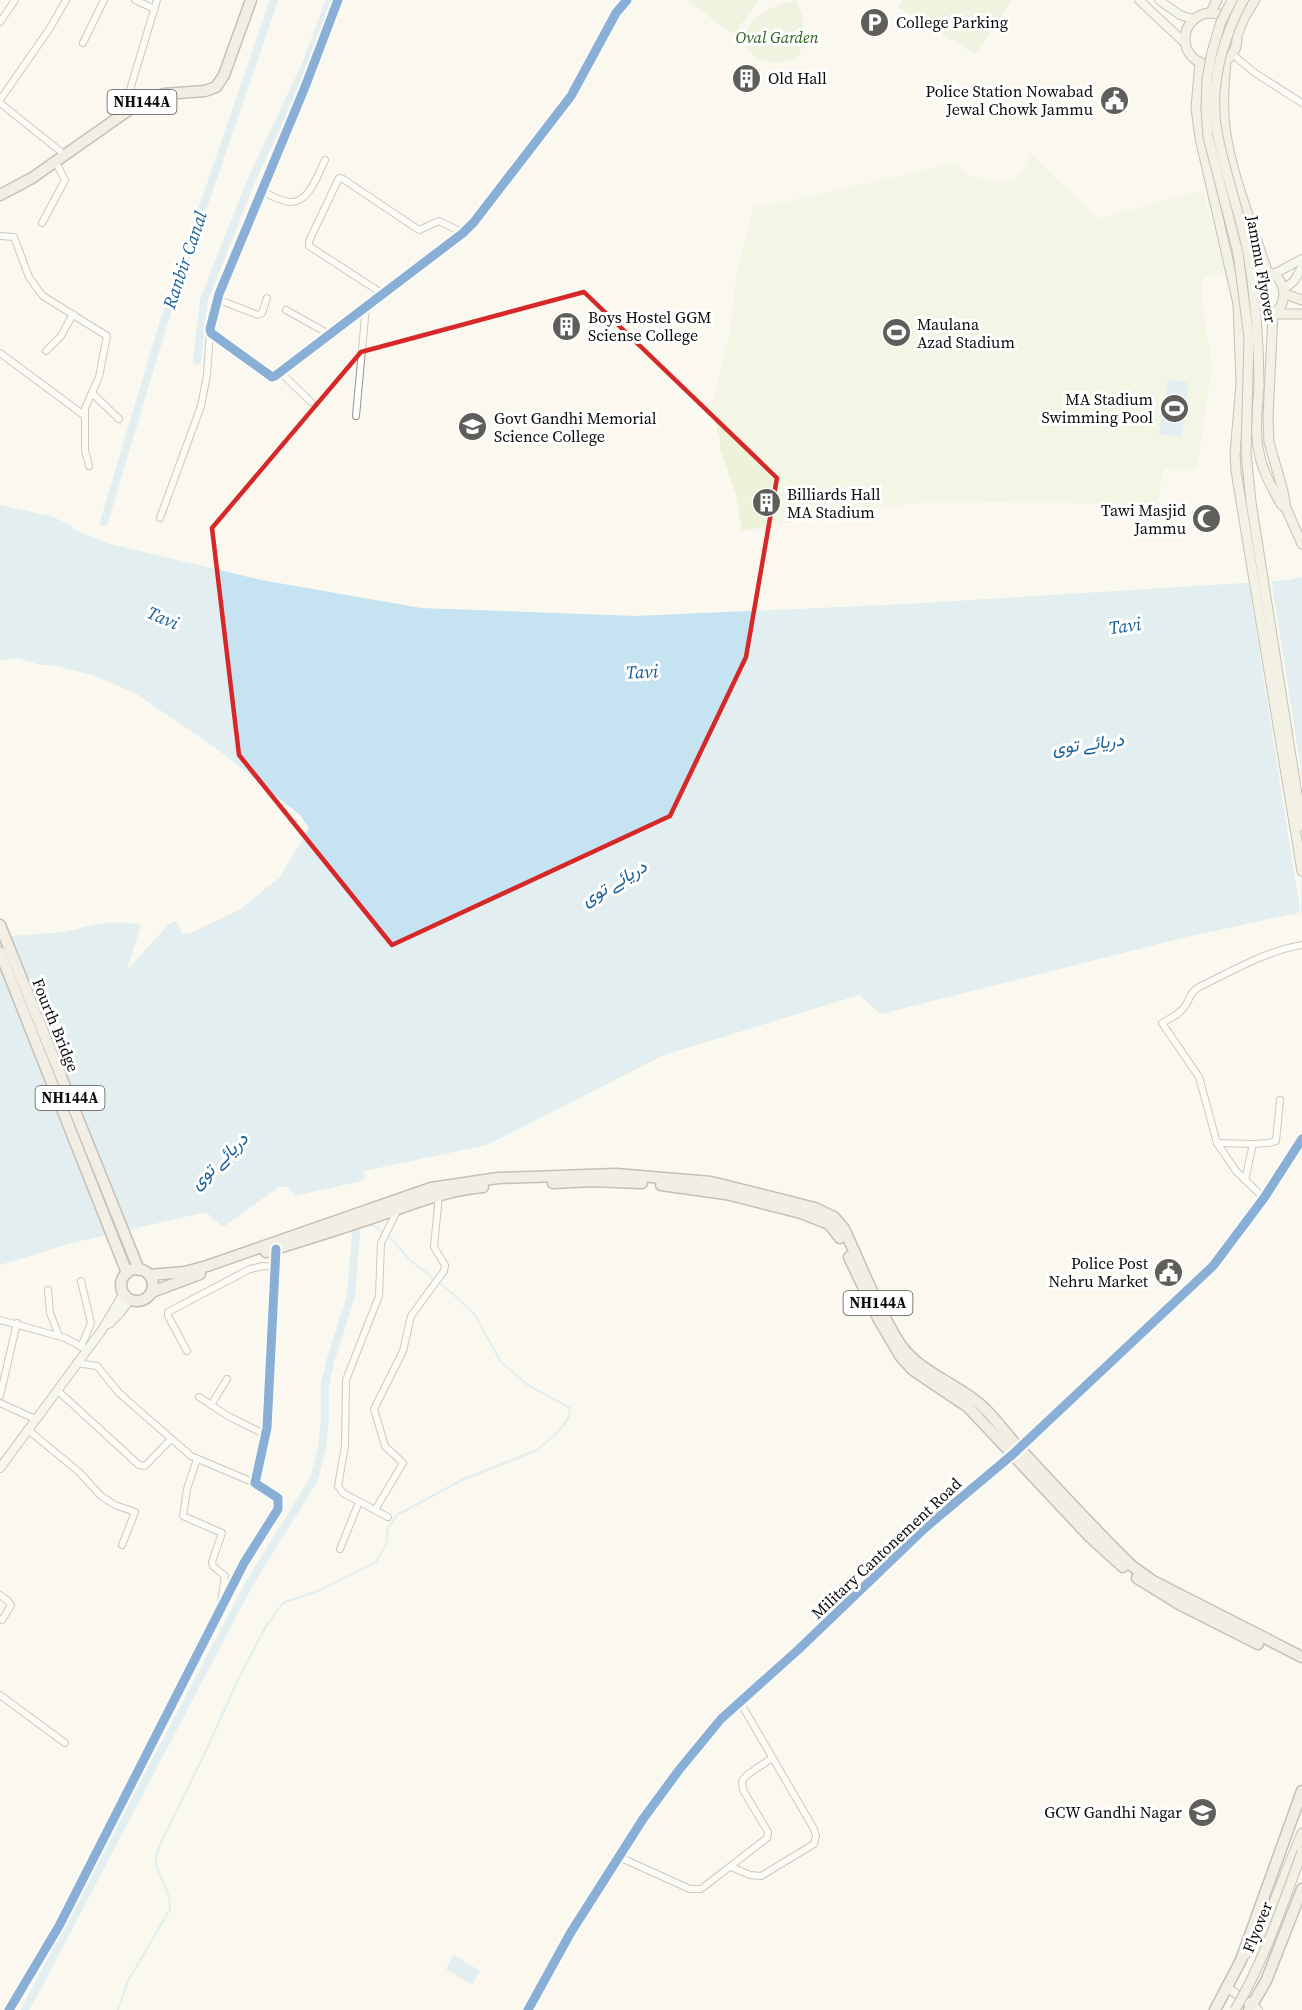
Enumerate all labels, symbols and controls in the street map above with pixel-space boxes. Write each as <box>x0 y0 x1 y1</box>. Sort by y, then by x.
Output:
parking icon: College Parking <box>859 6 891 38</box>
place label: College Parking <box>896 11 1008 33</box>
park label: Oval Garden <box>735 26 819 48</box>
building icon: Old Hall <box>731 62 763 94</box>
place label: Old Hall <box>768 67 827 89</box>
place label: Police Station Nowabad Jewal Chowk Jammu <box>926 80 1093 120</box>
public building icon: Police Station Nowabad Jewal Chowk Jammu <box>1098 84 1130 116</box>
road number: NH144A <box>108 90 176 114</box>
water label: Ranbir Canal <box>156 208 213 313</box>
street label: Jammu Flyover <box>1242 213 1282 325</box>
place label: Boys Hostel GGM Sciense College <box>588 306 712 346</box>
building icon: Boys Hostel GGM Sciense College <box>551 310 583 342</box>
place label: Maulana Azad Stadium <box>917 313 1015 353</box>
sports icon: Maulana Azad Stadium <box>880 317 912 349</box>
place label: MA Stadium Swimming Pool <box>1042 388 1153 428</box>
sports icon: MA Stadium Swimming Pool <box>1158 392 1190 424</box>
place label: Govt Gandhi Memorial Science College <box>494 407 657 447</box>
school or university icon: Govt Gandhi Memorial Science College <box>457 411 489 443</box>
place label: Billiards Hall MA Stadium <box>787 483 881 523</box>
building icon: Billiards Hall MA Stadium <box>750 487 782 519</box>
place label: Tawi Masjid Jammu <box>1101 499 1186 539</box>
mosque icon: Tawi Masjid Jammu <box>1191 503 1223 535</box>
water label: Tavi <box>143 600 184 636</box>
water label: Tavi <box>1107 611 1143 640</box>
water label: Tavi <box>625 658 659 685</box>
water label: دریائے توی <box>1051 727 1126 760</box>
water label: دریائے توی <box>576 854 652 911</box>
street label: Fourth Bridge <box>27 975 85 1075</box>
road number: NH144A <box>36 1086 104 1110</box>
water label: دریائے توی <box>184 1126 254 1195</box>
place label: Police Post Nehru Market <box>1048 1252 1149 1292</box>
public building icon: Police Post Nehru Market <box>1153 1256 1185 1288</box>
road number: NH144A <box>844 1291 912 1315</box>
street label: Military Cantonement Road <box>806 1472 966 1624</box>
school or university icon: GCW Gandhi Nagar <box>1187 1796 1219 1828</box>
place label: GCW Gandhi Nagar <box>1044 1801 1182 1823</box>
street label: Flyover <box>1237 1898 1277 1956</box>

